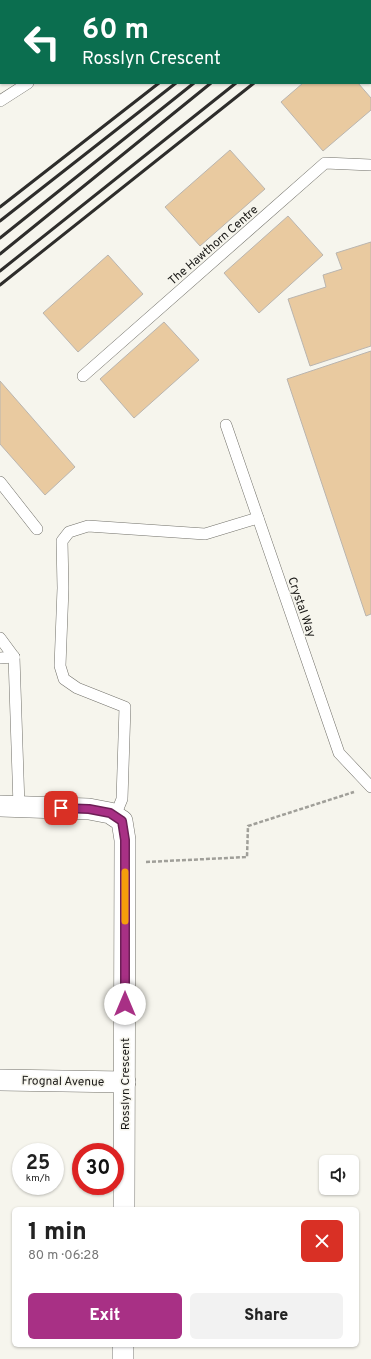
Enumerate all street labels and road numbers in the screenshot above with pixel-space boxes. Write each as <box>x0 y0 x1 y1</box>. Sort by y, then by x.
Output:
street label: The Hawthorn Centre <box>165 202 262 289</box>
street label: Crystal Way <box>283 575 319 640</box>
street label: Rosslyn Crescent <box>118 1038 134 1130</box>
street label: Frognal Avenue <box>22 1073 104 1091</box>

